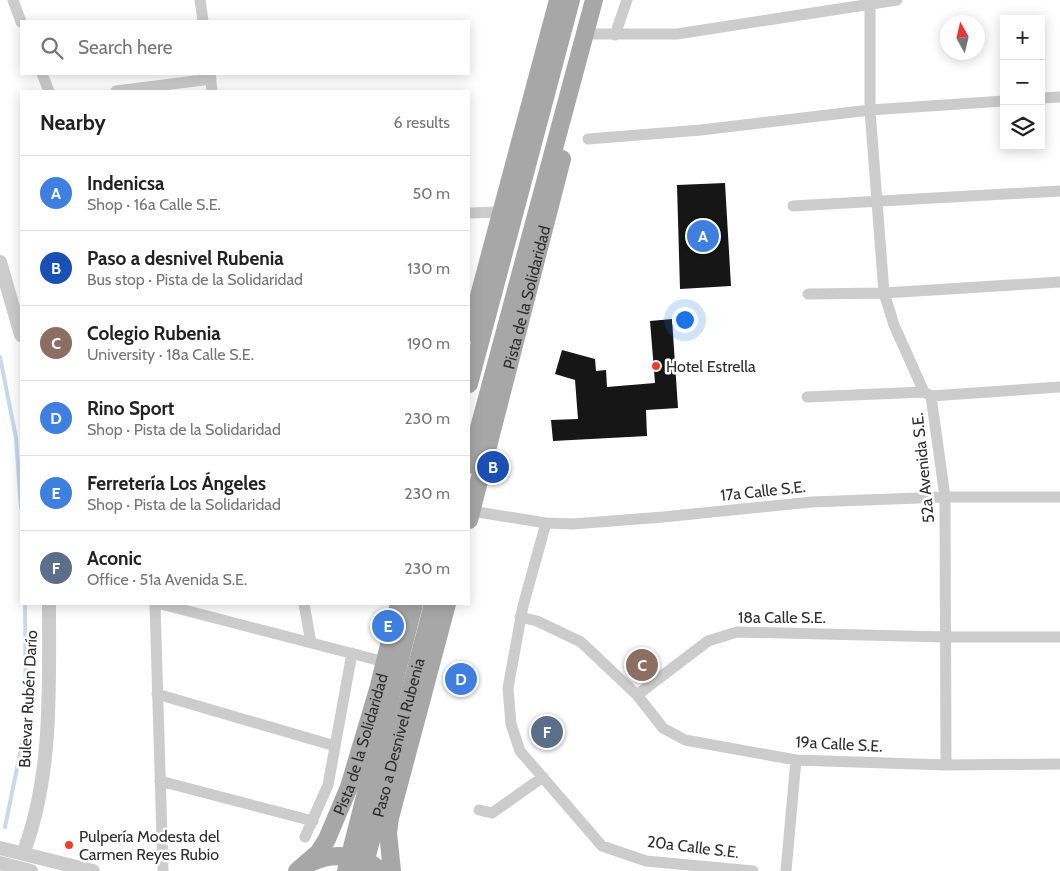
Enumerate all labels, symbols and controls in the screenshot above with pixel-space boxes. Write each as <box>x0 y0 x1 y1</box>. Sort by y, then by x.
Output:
north arrow <box>940 15 985 60</box>
map controls <box>1000 15 1045 150</box>
button: + <box>1000 15 1045 60</box>
search box <box>20 20 470 75</box>
icon: search <box>38 34 66 62</box>
text: Search here <box>78 36 172 59</box>
button: − <box>1000 60 1045 105</box>
button: layers <box>1000 105 1045 150</box>
text: Nearby <box>40 110 106 135</box>
text: 6 results <box>394 113 450 132</box>
text: Indenicsa <box>87 172 165 195</box>
text: A <box>51 184 61 203</box>
text: 50 m <box>413 184 450 203</box>
text: Shop · 16a Calle S.E. <box>87 195 221 214</box>
pin: A <box>687 217 719 255</box>
street label: Pista de la Solidaridad <box>499 224 554 371</box>
text: Paso a desnivel Rubenia <box>87 247 284 270</box>
text: B <box>51 259 61 278</box>
text: 130 m <box>407 259 450 278</box>
text: Bus stop · Pista de la Solidaridad <box>87 270 303 289</box>
your location <box>672 307 698 333</box>
text: Colegio Rubenia <box>87 322 221 345</box>
text: C <box>51 334 61 353</box>
text: 190 m <box>407 334 450 353</box>
text: University · 18a Calle S.E. <box>87 345 254 364</box>
place label: Hotel Estrella <box>666 357 756 376</box>
marker: Hotel Estrella <box>650 360 662 372</box>
text: Rino Sport <box>87 397 174 420</box>
text: D <box>50 409 62 428</box>
text: 230 m <box>404 409 450 428</box>
street label: 52a Avenida S.E. <box>908 412 938 524</box>
text: Shop · Pista de la Solidaridad <box>87 420 281 439</box>
pin: B <box>477 448 509 486</box>
text: Ferretería Los Ángeles <box>87 472 266 495</box>
street label: 17a Calle S.E. <box>719 477 807 505</box>
text: E <box>51 484 61 503</box>
text: 230 m <box>404 484 450 503</box>
text: Shop · Pista de la Solidaridad <box>87 495 281 514</box>
text: Aconic <box>87 547 142 570</box>
text: F <box>52 559 60 578</box>
text: 230 m <box>404 559 450 578</box>
text: Office · 51a Avenida S.E. <box>87 570 247 589</box>
pin: E <box>372 607 404 645</box>
street label: 18a Calle S.E. <box>738 608 826 627</box>
street label: Bulevar Rubén Darío <box>15 630 41 768</box>
pin: C <box>626 646 658 684</box>
street label: Paso a Desnivel Rubenia <box>368 655 428 819</box>
pin: D <box>445 660 477 698</box>
street label: Pista de la Solidaridad <box>329 672 391 818</box>
pin: F <box>531 713 563 751</box>
street label: 19a Calle S.E. <box>795 732 883 756</box>
place label: Pulpería Modesta del Carmen Reyes Rubio <box>79 827 220 864</box>
street label: 20a Calle S.E. <box>646 832 740 862</box>
marker: Pulpería Modesta del Carmen Reyes Rubio <box>63 839 75 851</box>

